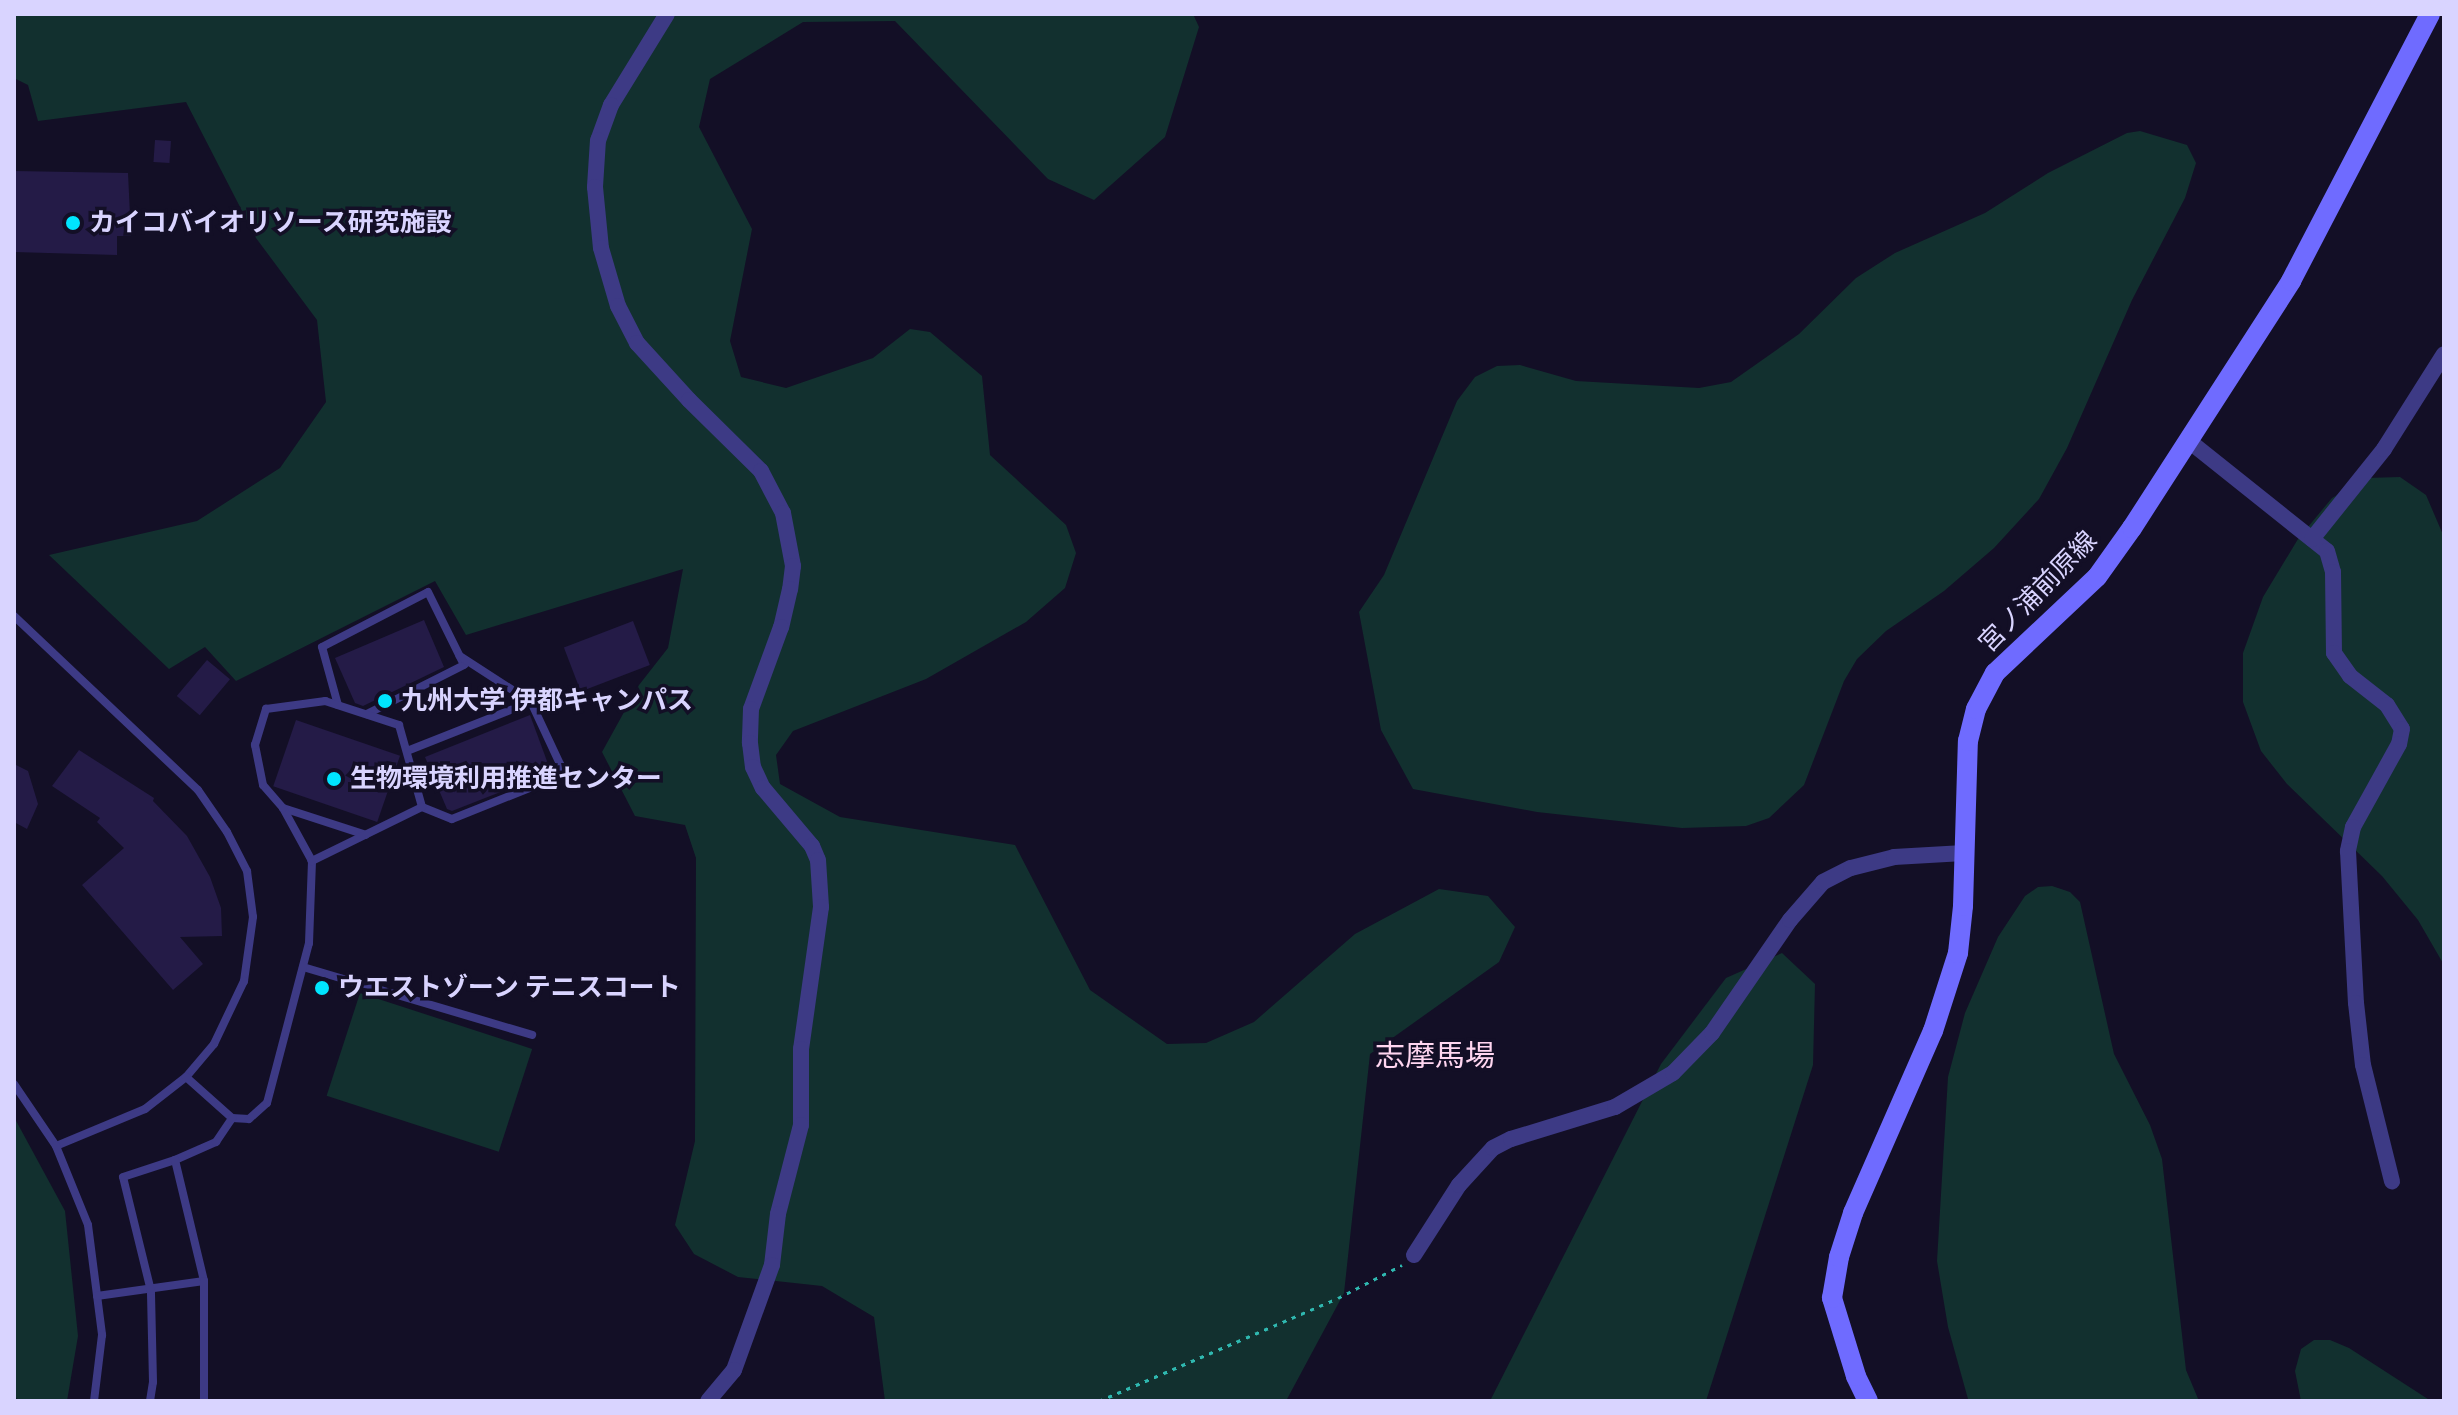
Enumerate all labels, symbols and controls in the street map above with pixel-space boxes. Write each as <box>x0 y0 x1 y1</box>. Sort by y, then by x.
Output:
place label: カイコバイオリソース研究施設 <box>89 207 453 239</box>
marker: カイコバイオリソース研究施設 <box>64 214 82 232</box>
street label: 宮ノ浦前原線 <box>1973 525 2103 659</box>
place label: 九州大学 伊都キャンパス <box>401 685 693 717</box>
marker: 九州大学 伊都キャンパス <box>376 692 394 710</box>
place label: 生物環境利用推進センター <box>350 763 662 795</box>
marker: 生物環境利用推進センター <box>325 770 343 788</box>
place label: ウエストゾーン テニスコート <box>338 972 682 1004</box>
marker: ウエストゾーン テニスコート <box>313 979 331 997</box>
district label: 志摩馬場 <box>1375 1038 1495 1074</box>

